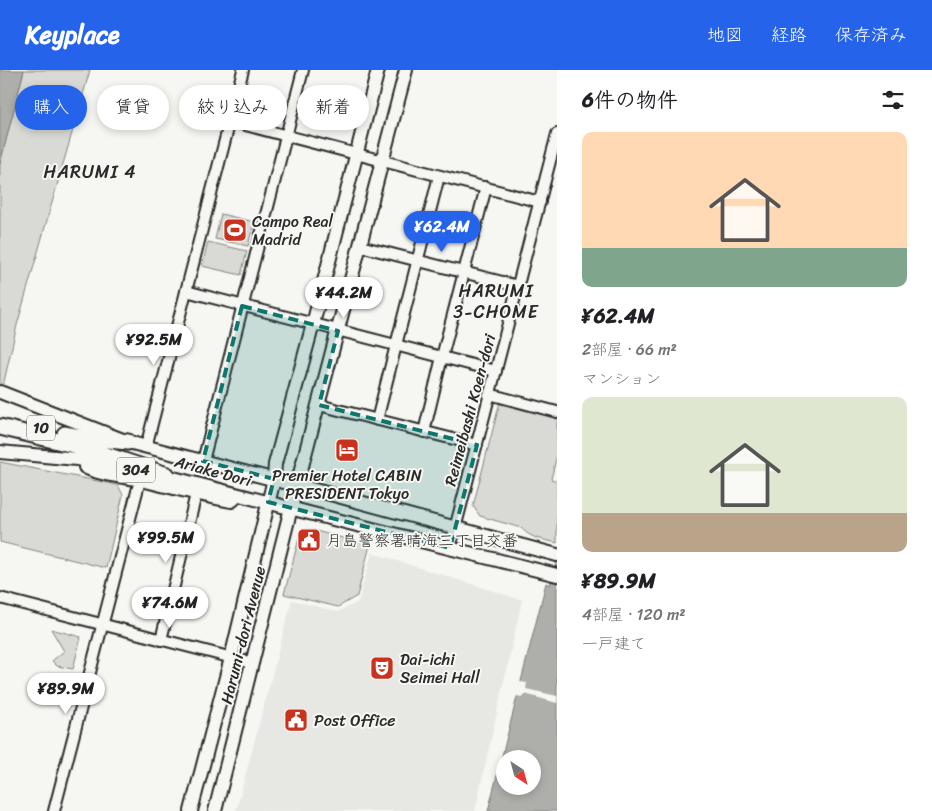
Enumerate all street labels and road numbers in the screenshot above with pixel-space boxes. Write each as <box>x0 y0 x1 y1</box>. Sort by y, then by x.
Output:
street label: Reimeibashi Koen-dori <box>436 330 504 489</box>
road number: 10 <box>27 416 55 440</box>
street label: Ariake Dori <box>170 447 255 495</box>
road number: 304 <box>117 458 155 482</box>
street label: Harumi-dori Avenue <box>212 563 274 707</box>

